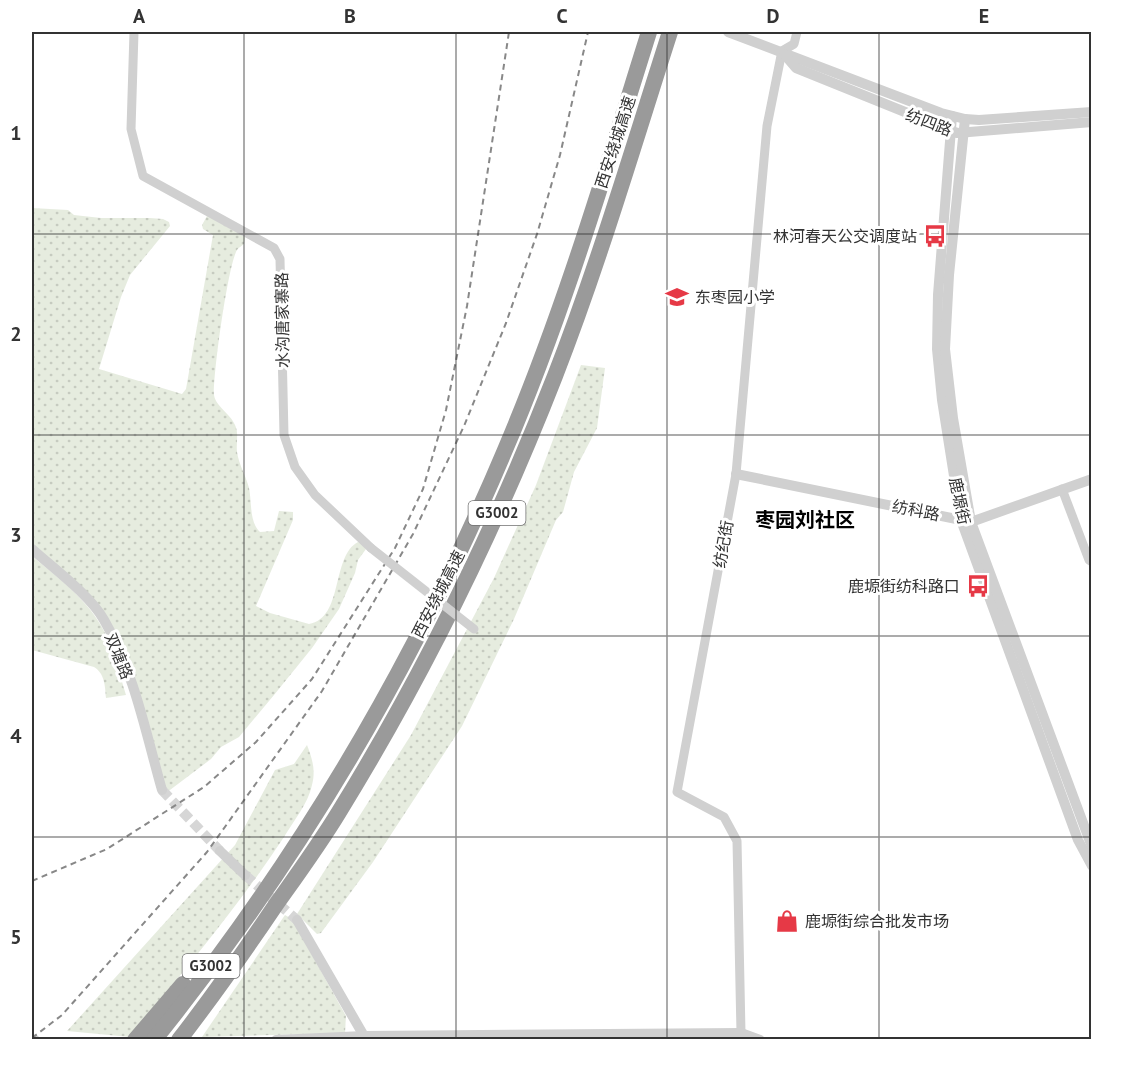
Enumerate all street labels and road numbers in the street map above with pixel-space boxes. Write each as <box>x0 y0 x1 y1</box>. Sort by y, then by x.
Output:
street label: 西安绕城高速 <box>591 93 639 191</box>
street label: 纺四路 <box>903 104 955 140</box>
street label: 水沟唐家寨路 <box>271 272 293 368</box>
street label: 鹿塬街 <box>945 475 975 527</box>
street label: 纺科路 <box>891 496 941 524</box>
road number: G3002 <box>468 501 526 525</box>
street label: 纺纪街 <box>709 519 737 569</box>
street label: 西安绕城高速 <box>407 547 469 641</box>
street label: 双塘路 <box>101 630 137 682</box>
road number: G3002 <box>182 954 240 978</box>

